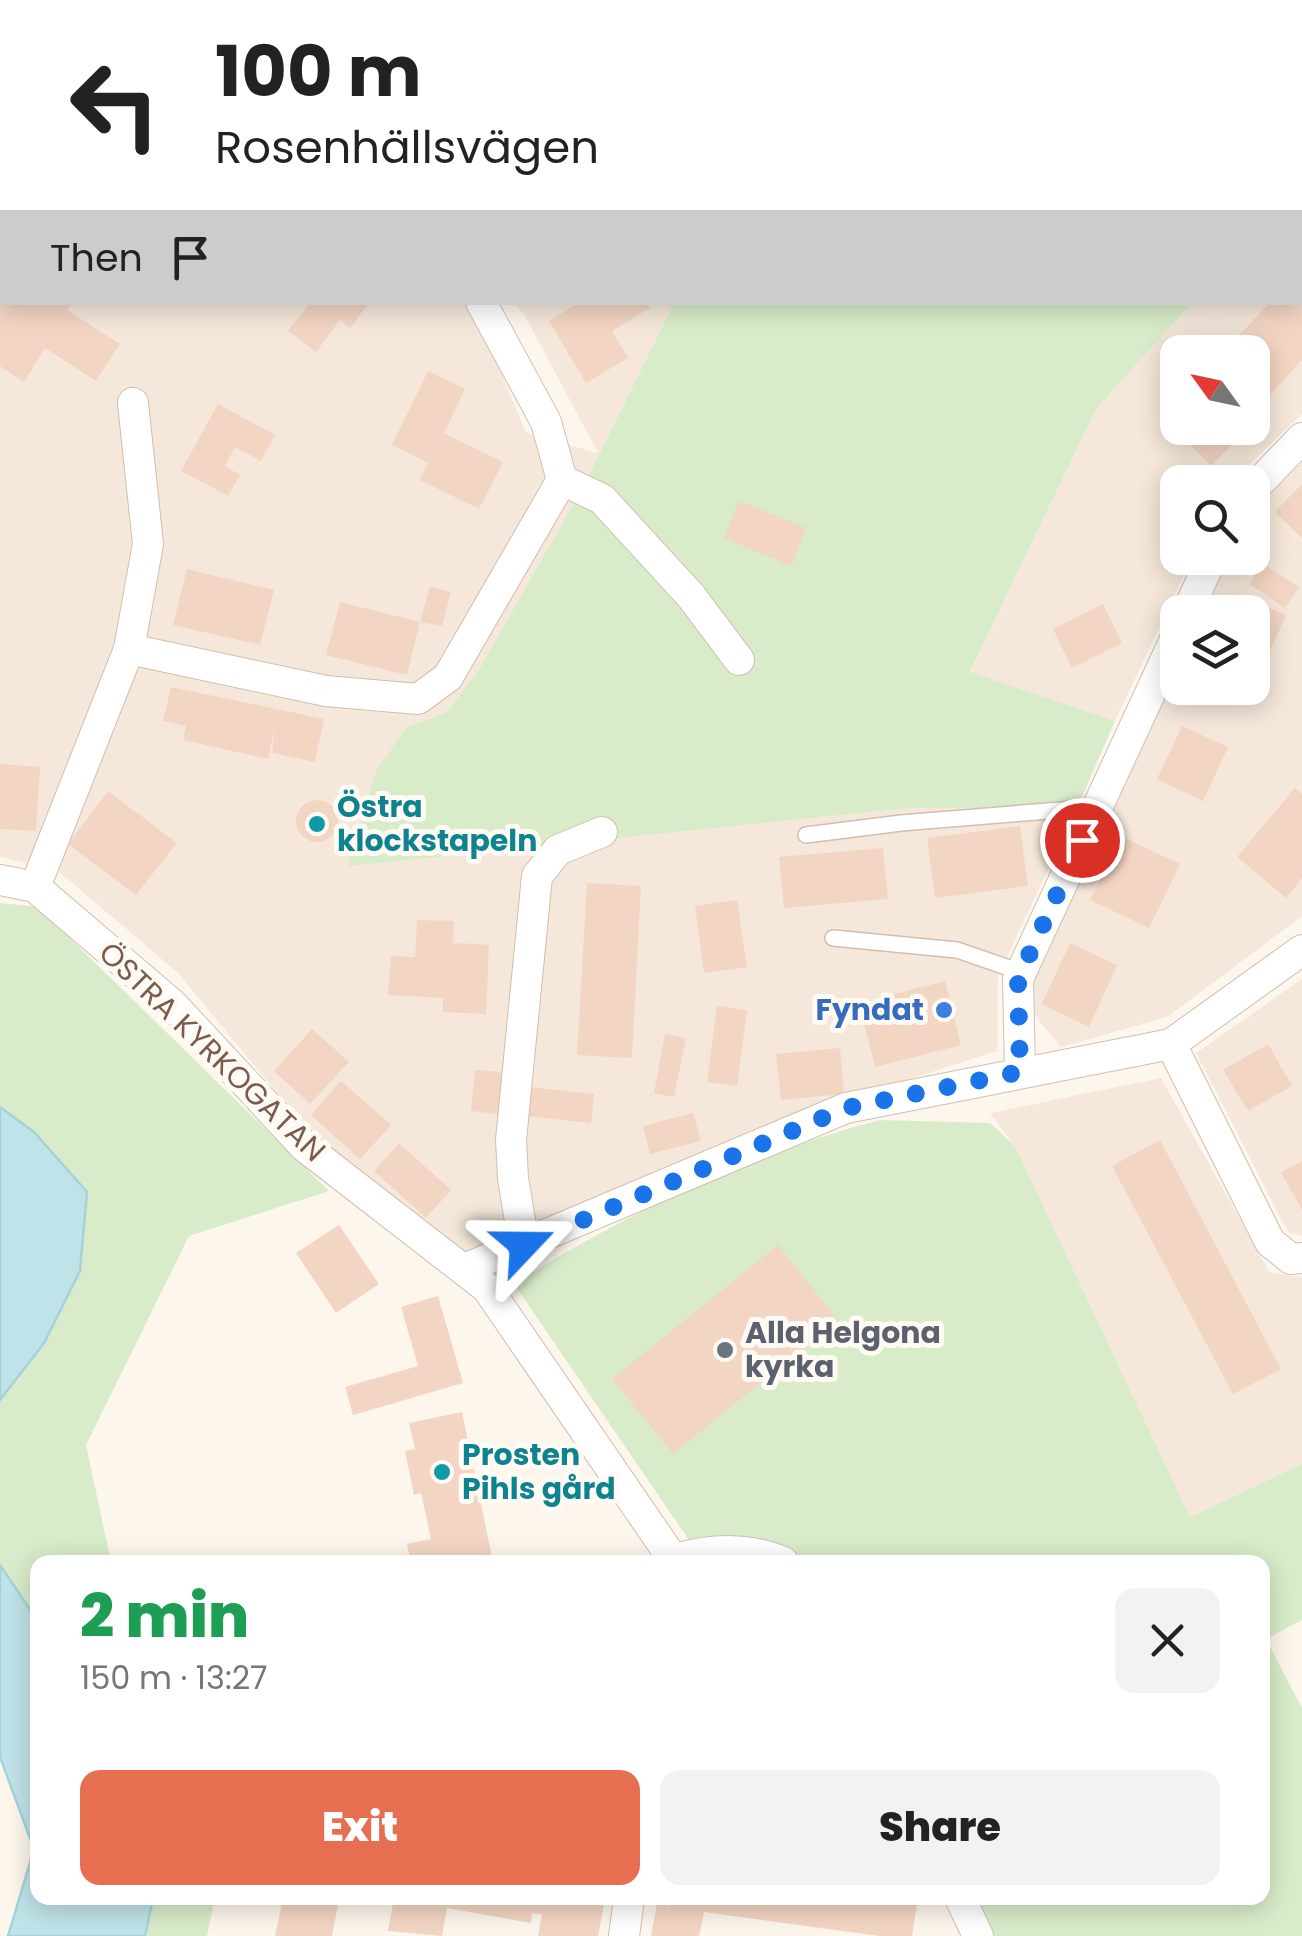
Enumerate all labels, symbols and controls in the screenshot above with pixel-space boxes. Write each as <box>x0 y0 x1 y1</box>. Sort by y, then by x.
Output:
text: 100 m <box>215 22 422 121</box>
icon: left <box>50 40 180 170</box>
text: Rosenhällsvägen <box>215 116 599 179</box>
icon: arrive <box>163 230 218 285</box>
text: Then <box>50 231 143 284</box>
north arrow <box>1160 335 1270 445</box>
map controls <box>1160 335 1270 705</box>
button: search <box>1160 465 1270 575</box>
button: layers <box>1160 595 1270 705</box>
place label: Östra klockstapeln <box>337 785 537 862</box>
pin <box>1040 798 1125 883</box>
marker: Östra klockstapeln <box>306 813 328 835</box>
icon: arrive <box>1055 813 1110 868</box>
street label: ÖSTRA KYRKOGATAN <box>89 932 335 1171</box>
place label: Fyndat <box>815 988 924 1031</box>
marker: Fyndat <box>933 999 955 1021</box>
position arrow <box>472 1193 576 1297</box>
place label: Alla Helgona kyrka <box>745 1311 941 1388</box>
marker: Alla Helgona kyrka <box>714 1339 736 1361</box>
place label: Prosten Pihls gård <box>462 1433 616 1510</box>
marker: Prosten Pihls gård <box>431 1461 453 1483</box>
text: 2 min <box>80 1574 249 1658</box>
button: close <box>1115 1588 1220 1693</box>
text: 150 m · 13:27 <box>80 1655 268 1700</box>
button: Exit <box>80 1770 640 1885</box>
button: Share <box>660 1770 1220 1885</box>

